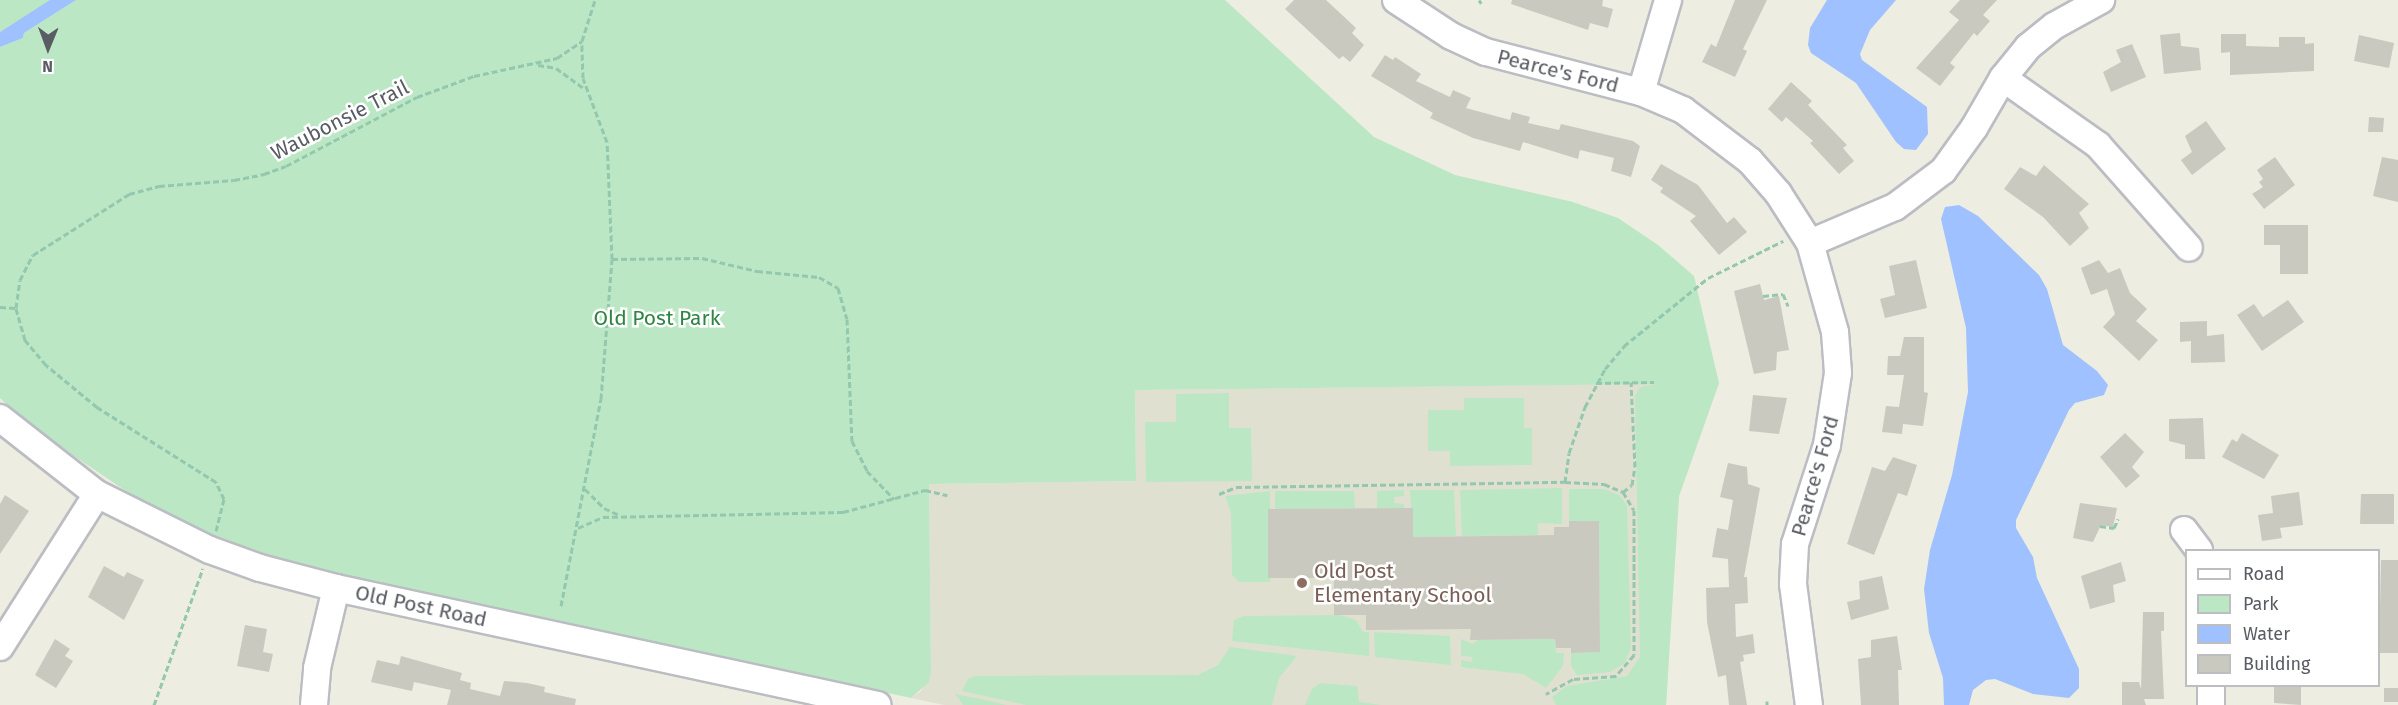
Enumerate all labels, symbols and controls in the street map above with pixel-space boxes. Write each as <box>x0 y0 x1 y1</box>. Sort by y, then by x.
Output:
north arrow <box>18 18 78 78</box>
street label: Pearce's Ford <box>1495 44 1621 98</box>
text: N <box>42 57 53 76</box>
street label: Waubonsie Trail <box>267 74 413 166</box>
park label: Old Post Park <box>594 305 720 331</box>
street label: Pearce's Ford <box>1786 413 1844 539</box>
legend <box>2185 549 2380 687</box>
place label: Old Post Elementary School <box>1314 558 1492 608</box>
text: Road <box>2243 563 2285 585</box>
marker: Old Post Elementary School <box>1295 576 1309 590</box>
street label: Old Post Road <box>353 580 489 632</box>
text: Park <box>2243 593 2278 615</box>
text: Water <box>2243 623 2290 645</box>
text: Building <box>2243 653 2310 675</box>

